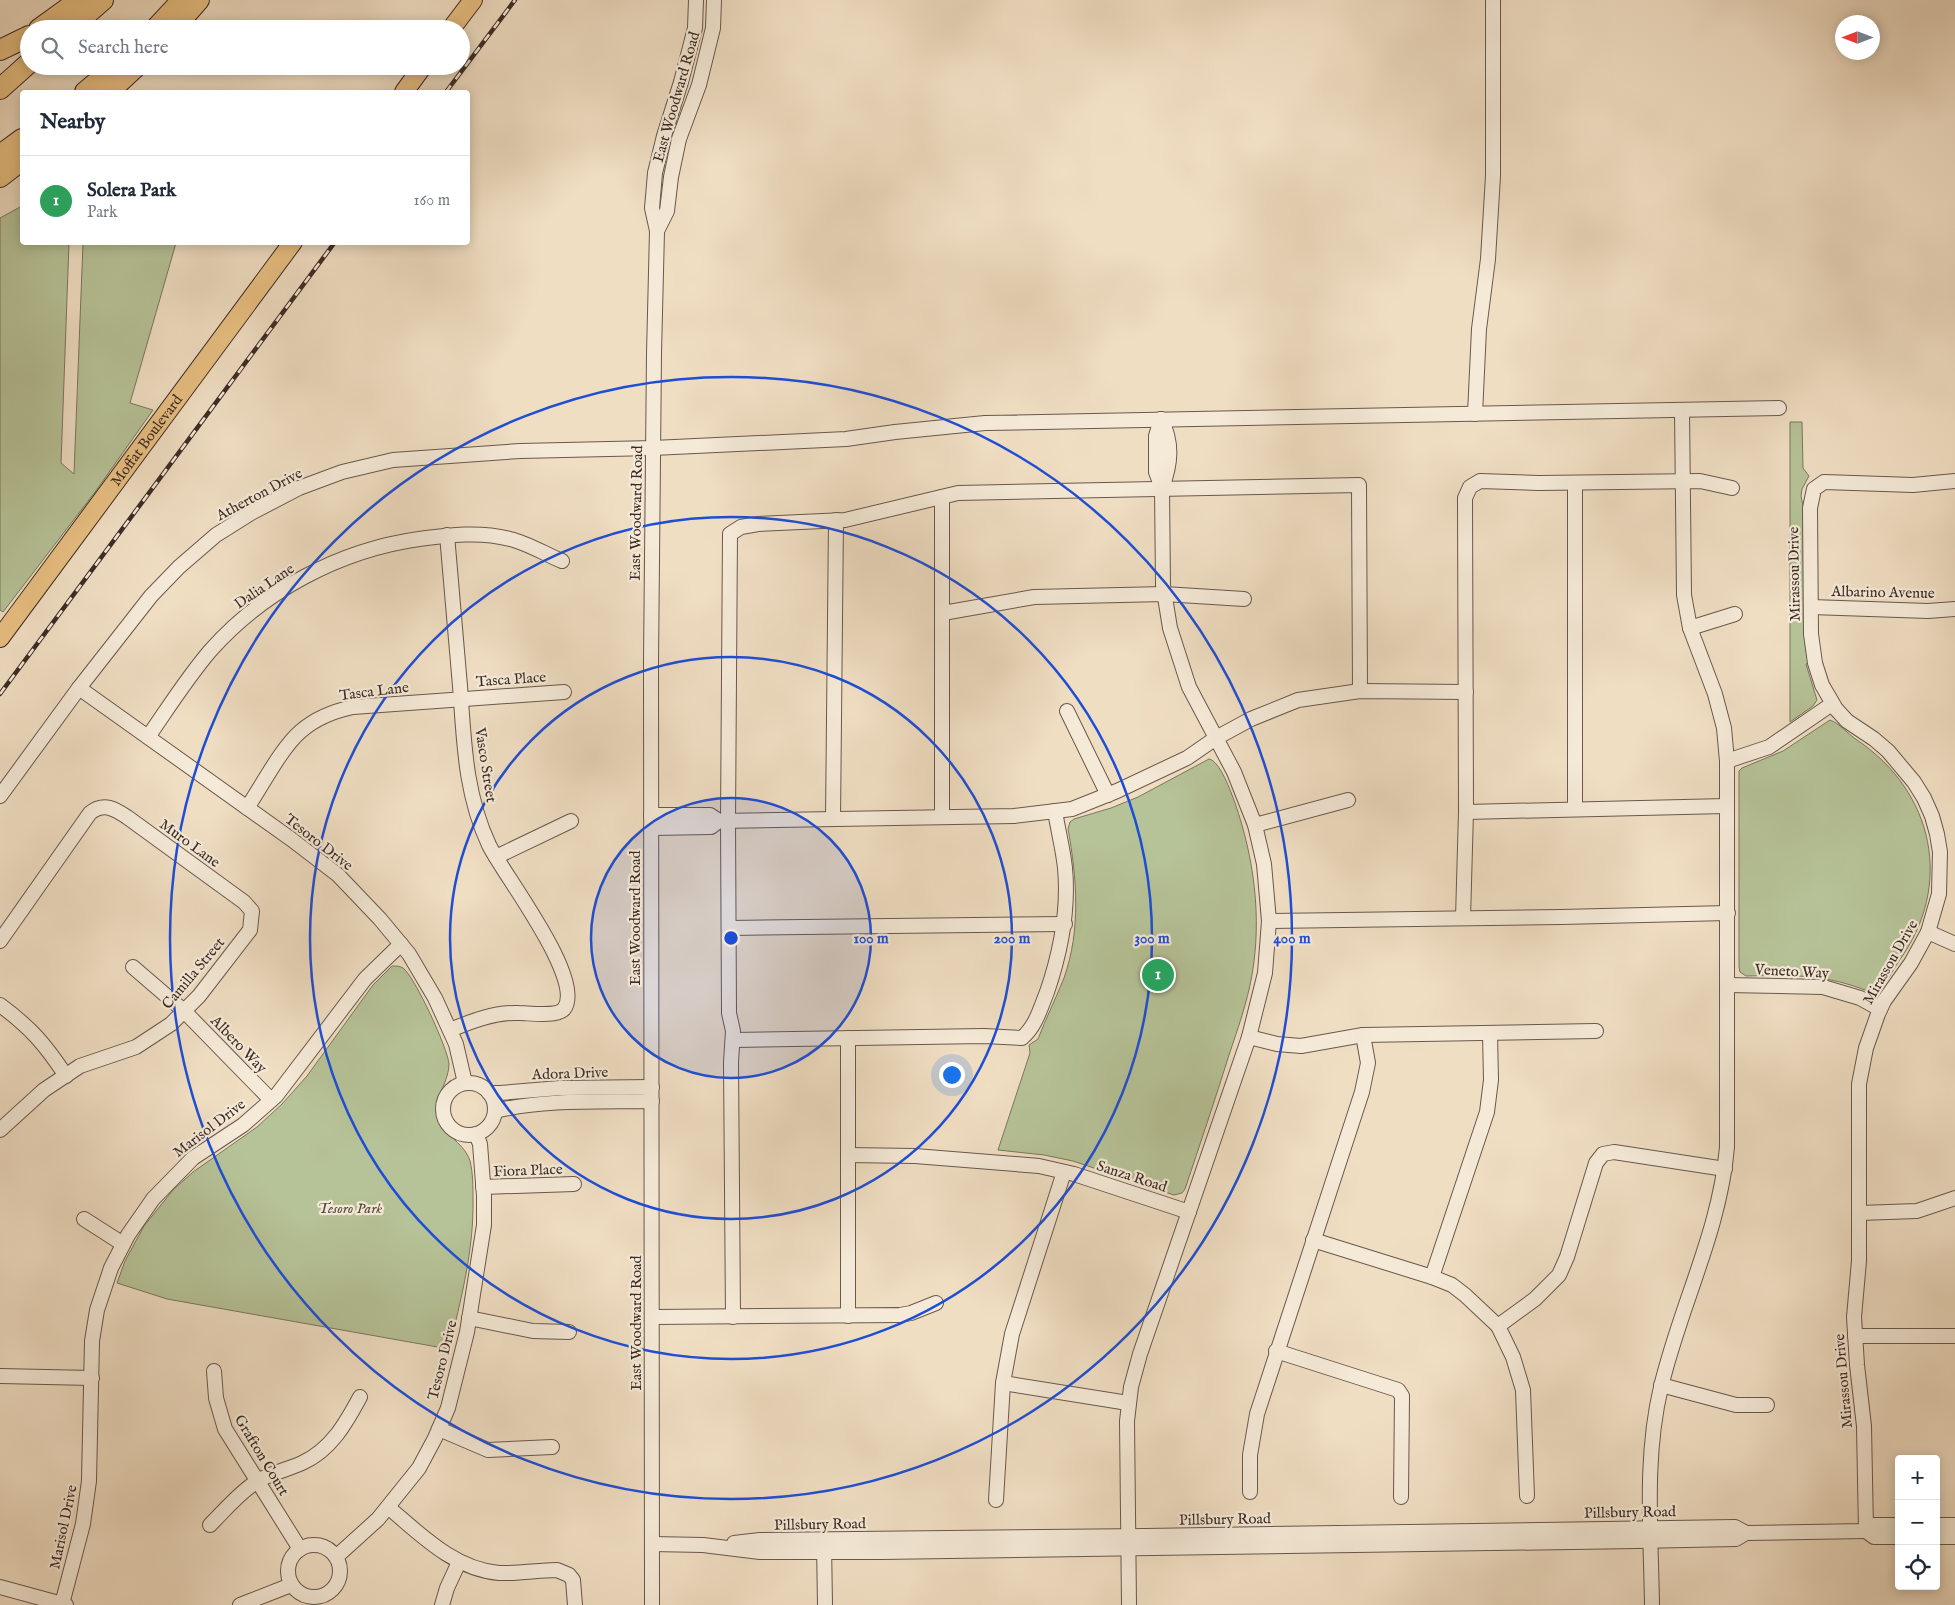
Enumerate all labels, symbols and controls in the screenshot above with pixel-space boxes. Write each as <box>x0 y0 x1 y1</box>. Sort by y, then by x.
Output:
north arrow <box>1835 15 1880 60</box>
search box <box>20 20 470 75</box>
street label: East Woodward Road <box>649 29 705 165</box>
icon: search <box>38 34 66 62</box>
text: Search here <box>78 36 169 60</box>
text: Nearby <box>40 109 105 136</box>
text: Solera Park <box>87 179 176 203</box>
text: 1 <box>53 191 59 211</box>
text: 160 m <box>414 191 450 211</box>
text: Park <box>87 203 117 223</box>
street label: Moffat Boulevard <box>107 390 187 490</box>
street label: East Woodward Road <box>626 444 647 581</box>
street label: Atherton Drive <box>212 464 306 526</box>
street label: Mirassou Drive <box>1784 526 1805 621</box>
street label: Dalia Lane <box>231 559 298 613</box>
street label: Albarino Avenue <box>1830 582 1935 603</box>
street label: Tasca Place <box>475 668 547 691</box>
street label: Tasca Lane <box>338 678 410 705</box>
street label: Vasco Street <box>470 725 501 804</box>
street label: Tesoro Drive <box>281 810 357 875</box>
street label: Muro Lane <box>156 815 224 872</box>
street label: East Woodward Road <box>626 849 645 986</box>
street label: Mirassou Drive <box>1859 916 1922 1008</box>
centre of rings <box>722 929 740 947</box>
text: 100 m <box>853 929 889 948</box>
text: 200 m <box>994 929 1031 948</box>
text: 300 m <box>1134 929 1170 948</box>
text: 400 m <box>1274 929 1311 948</box>
street label: Camilla Street <box>158 933 229 1013</box>
pin: 1 <box>1142 956 1174 994</box>
street label: Veneto Way <box>1753 960 1830 983</box>
street label: Albero Way <box>206 1011 271 1078</box>
your location <box>939 1062 965 1088</box>
street label: Adora Drive <box>531 1063 609 1084</box>
street label: Marisol Drive <box>169 1095 249 1162</box>
street label: Sanza Road <box>1094 1156 1170 1197</box>
street label: Fiora Place <box>493 1160 563 1181</box>
park label: Tesoro Park <box>318 1199 382 1218</box>
street label: East Woodward Road <box>627 1254 646 1391</box>
street label: Tesoro Drive <box>423 1318 462 1402</box>
street label: Mirassou Drive <box>1830 1333 1857 1429</box>
street label: Grafton Court <box>230 1411 293 1499</box>
map controls <box>1895 1455 1940 1590</box>
button: + <box>1895 1455 1940 1500</box>
street label: Marisol Drive <box>45 1483 82 1571</box>
button: − <box>1895 1500 1940 1545</box>
street label: Pillsbury Road <box>1584 1502 1677 1523</box>
street label: Pillsbury Road <box>1179 1509 1272 1530</box>
street label: Pillsbury Road <box>774 1514 867 1535</box>
button: locate <box>1895 1545 1940 1590</box>

